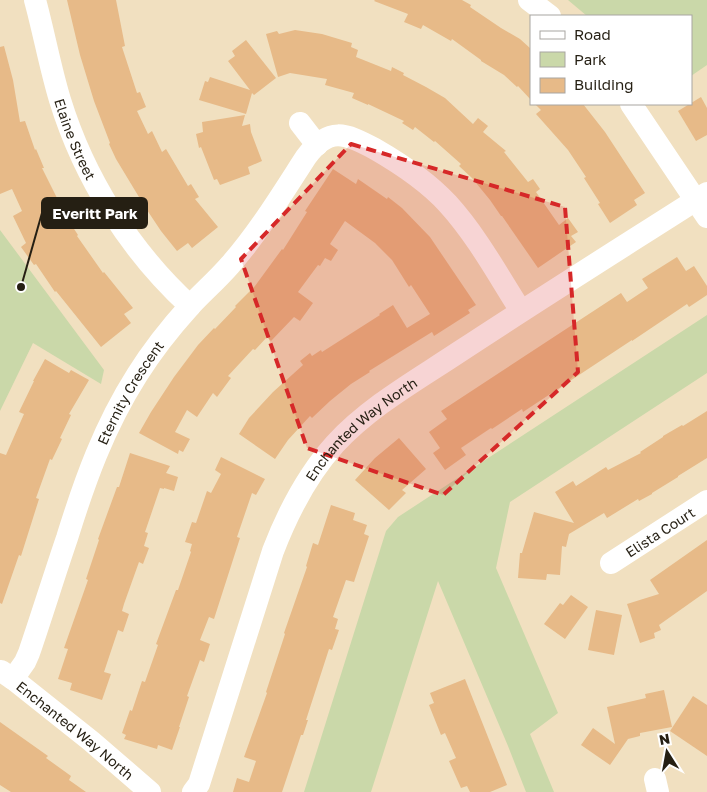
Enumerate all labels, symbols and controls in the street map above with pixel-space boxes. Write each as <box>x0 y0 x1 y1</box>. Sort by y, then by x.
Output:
legend <box>530 15 692 105</box>
text: Road <box>574 25 611 43</box>
text: Park <box>574 50 607 68</box>
text: Building <box>574 75 634 93</box>
street label: Elaine Street <box>51 96 100 182</box>
callout: Everitt Park <box>42 198 147 228</box>
text: Everitt Park <box>52 204 138 222</box>
street label: Eternity Crescent <box>93 337 167 447</box>
street label: Enchanted Way North <box>301 373 420 484</box>
street label: Elista Court <box>622 503 698 560</box>
street label: Enchanted Way North <box>13 677 138 783</box>
north arrow <box>642 727 692 777</box>
text: N <box>658 729 671 748</box>

